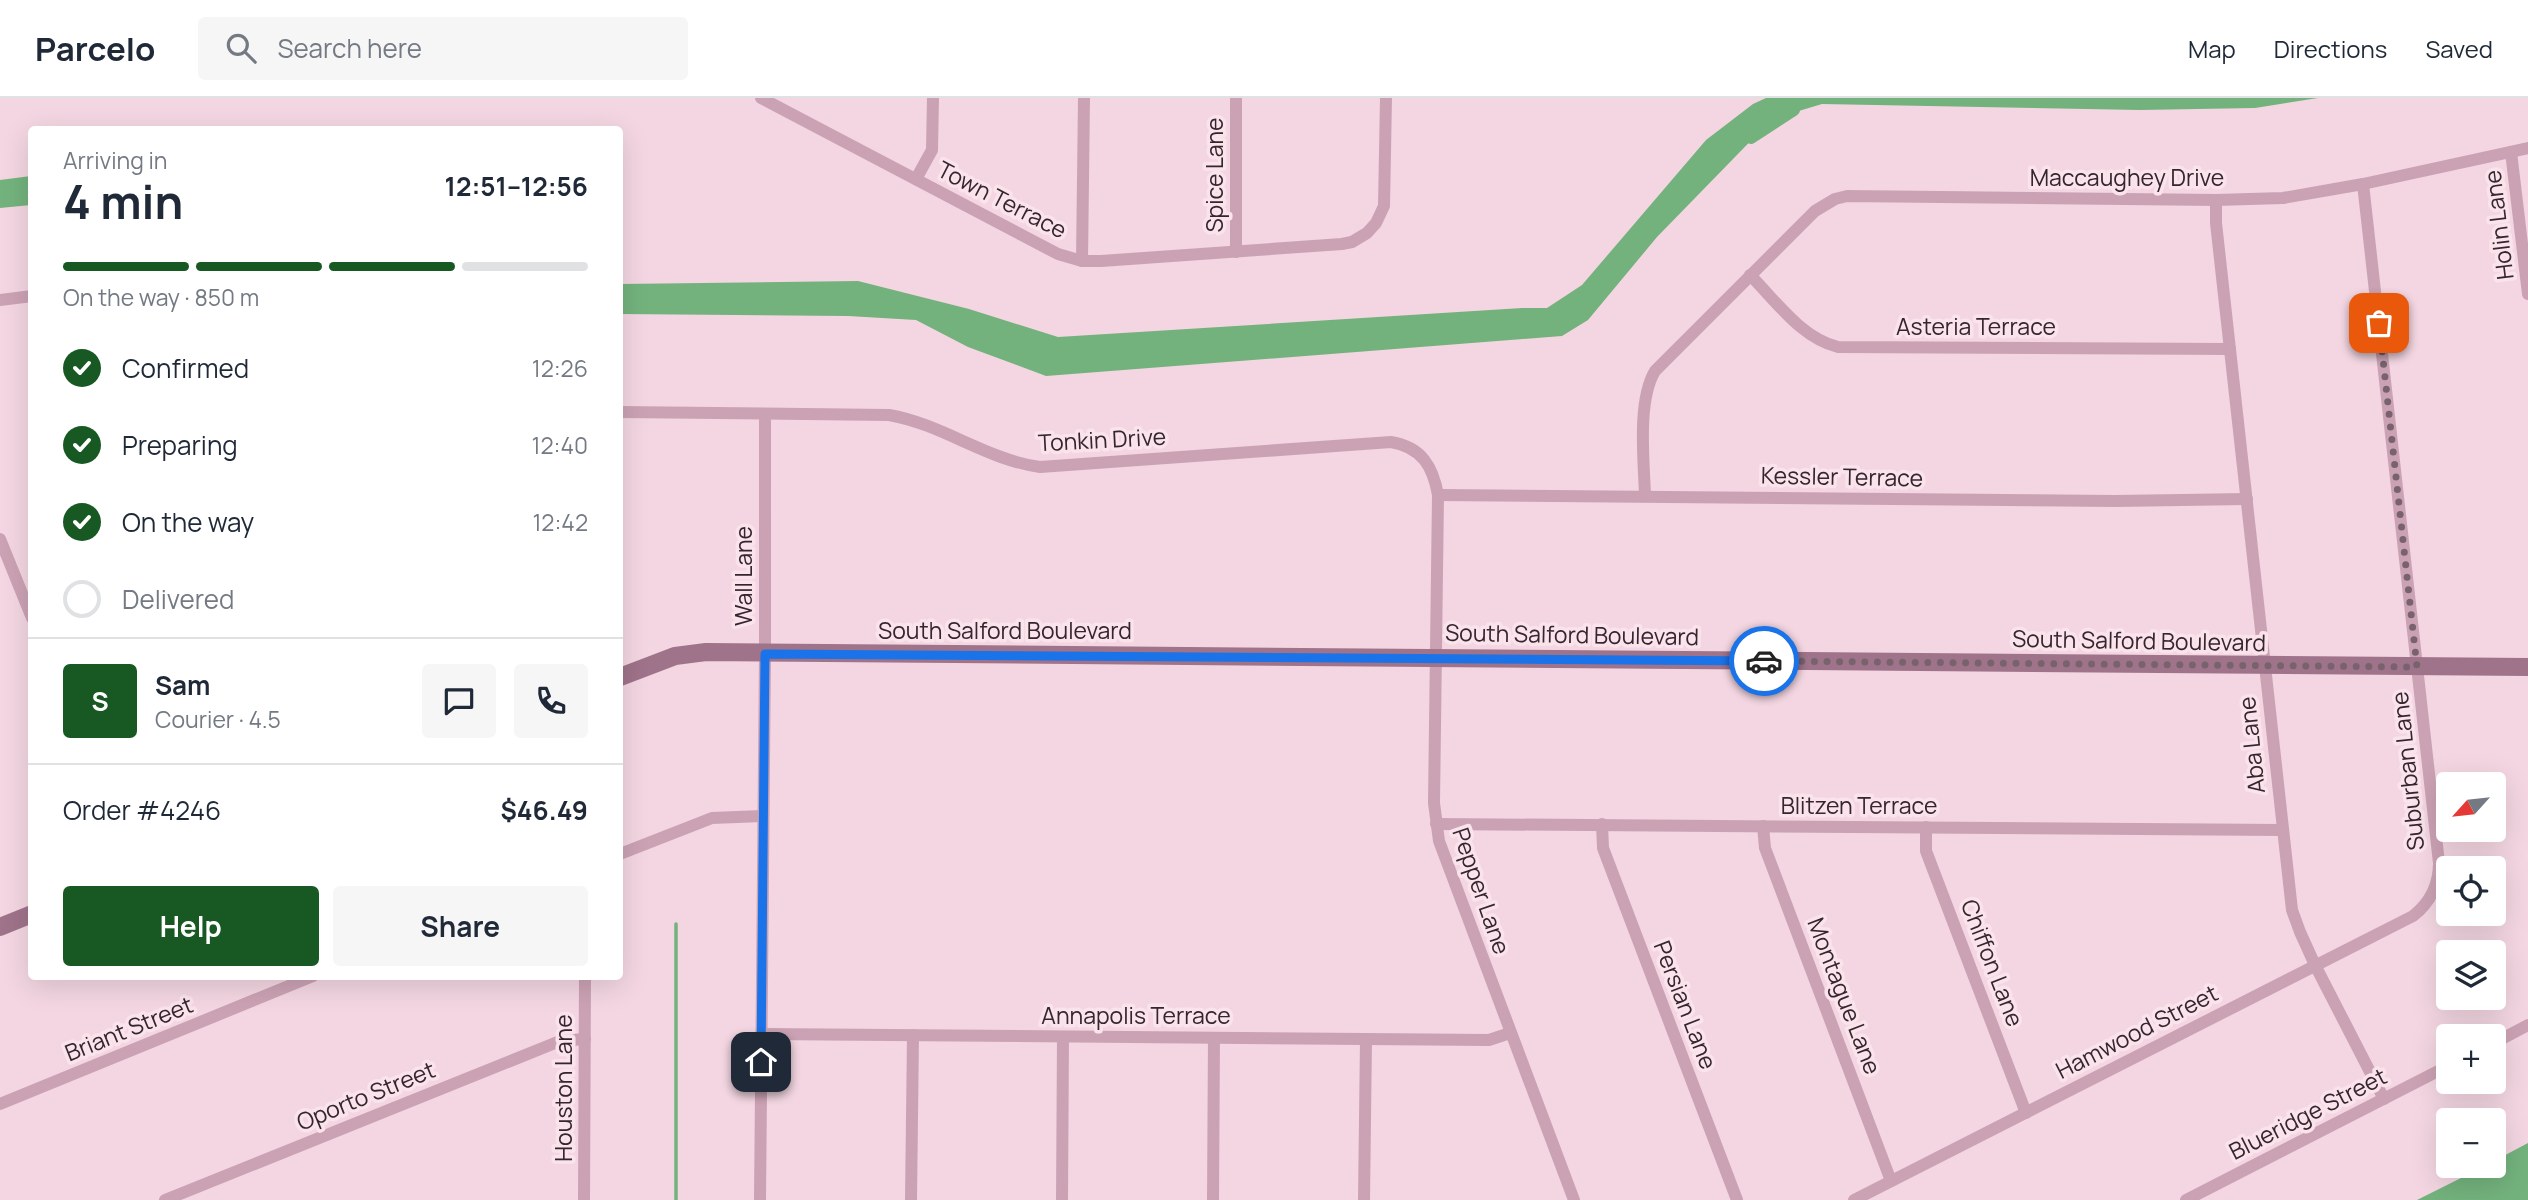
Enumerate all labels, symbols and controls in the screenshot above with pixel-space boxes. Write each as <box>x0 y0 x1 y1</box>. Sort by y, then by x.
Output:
search box <box>198 17 688 80</box>
text: Parcelo <box>35 26 156 71</box>
icon: search <box>222 29 260 67</box>
text: Search here <box>278 30 422 66</box>
text: Map <box>2188 32 2236 65</box>
text: Directions <box>2274 32 2387 65</box>
text: Saved <box>2425 32 2493 65</box>
street label: Spice Lane <box>1198 117 1230 233</box>
text: Arriving in <box>63 144 168 176</box>
street label: Town Terrace <box>932 153 1073 245</box>
street label: Maccaughey Drive <box>2030 161 2224 193</box>
text: 12:51–12:56 <box>445 168 588 204</box>
street label: Holin Lane <box>2475 169 2521 282</box>
text: 4 min <box>63 170 183 233</box>
text: On the way · 850 m <box>63 281 259 313</box>
pin <box>2349 293 2409 353</box>
icon: bag <box>2360 304 2398 342</box>
street label: Asteria Terrace <box>1896 310 2056 342</box>
icon: check <box>63 349 101 387</box>
text: Confirmed <box>122 350 249 386</box>
text: 12:26 <box>532 352 588 384</box>
street label: Tonkin Drive <box>1037 420 1167 458</box>
icon: check <box>63 426 101 464</box>
text: Preparing <box>122 427 238 463</box>
text: 12:40 <box>531 429 588 461</box>
street label: Kessler Terrace <box>1761 459 1923 493</box>
icon: check <box>63 503 101 541</box>
text: On the way <box>122 504 254 540</box>
text: 12:42 <box>532 506 588 538</box>
street label: Wall Lane <box>727 526 759 626</box>
text: Delivered <box>122 581 234 617</box>
street label: South Salford Boulevard <box>878 614 1132 646</box>
street label: South Salford Boulevard <box>1445 616 1699 652</box>
street label: South Salford Boulevard <box>2012 622 2266 658</box>
courier <box>1729 626 1799 696</box>
icon: car <box>1745 642 1783 680</box>
button: chat <box>422 664 496 738</box>
button: phone <box>514 664 588 738</box>
text: Sam <box>155 667 210 703</box>
text: S <box>91 683 109 719</box>
street label: Suburban Lane <box>2383 690 2431 852</box>
street label: Aba Lane <box>2230 695 2272 795</box>
text: Courier · 4.5 <box>155 703 281 735</box>
north arrow <box>2436 772 2506 842</box>
map controls <box>2436 772 2506 1178</box>
street label: Blitzen Terrace <box>1781 789 1937 821</box>
text: Order #4246 <box>63 792 221 828</box>
text: $46.49 <box>500 792 588 828</box>
street label: Pepper Lane <box>1445 823 1519 958</box>
button: locate <box>2436 856 2506 926</box>
button: Help <box>63 886 319 966</box>
button: Share <box>333 886 588 966</box>
street label: Chiffon Lane <box>1954 895 2032 1031</box>
street label: Montague Lane <box>1800 913 1890 1079</box>
street label: Persian Lane <box>1647 936 1725 1073</box>
button: layers <box>2436 940 2506 1010</box>
street label: Hamwood Street <box>2050 976 2223 1086</box>
street label: Briant Street <box>60 988 197 1068</box>
street label: Annapolis Terrace <box>1041 999 1231 1031</box>
street label: Houston Lane <box>547 1014 579 1162</box>
button: + <box>2436 1024 2506 1094</box>
pin <box>731 1032 791 1092</box>
icon: home <box>742 1043 780 1081</box>
street label: Oporto Street <box>292 1053 440 1137</box>
street label: Blueridge Street <box>2223 1060 2392 1167</box>
button: − <box>2436 1108 2506 1178</box>

